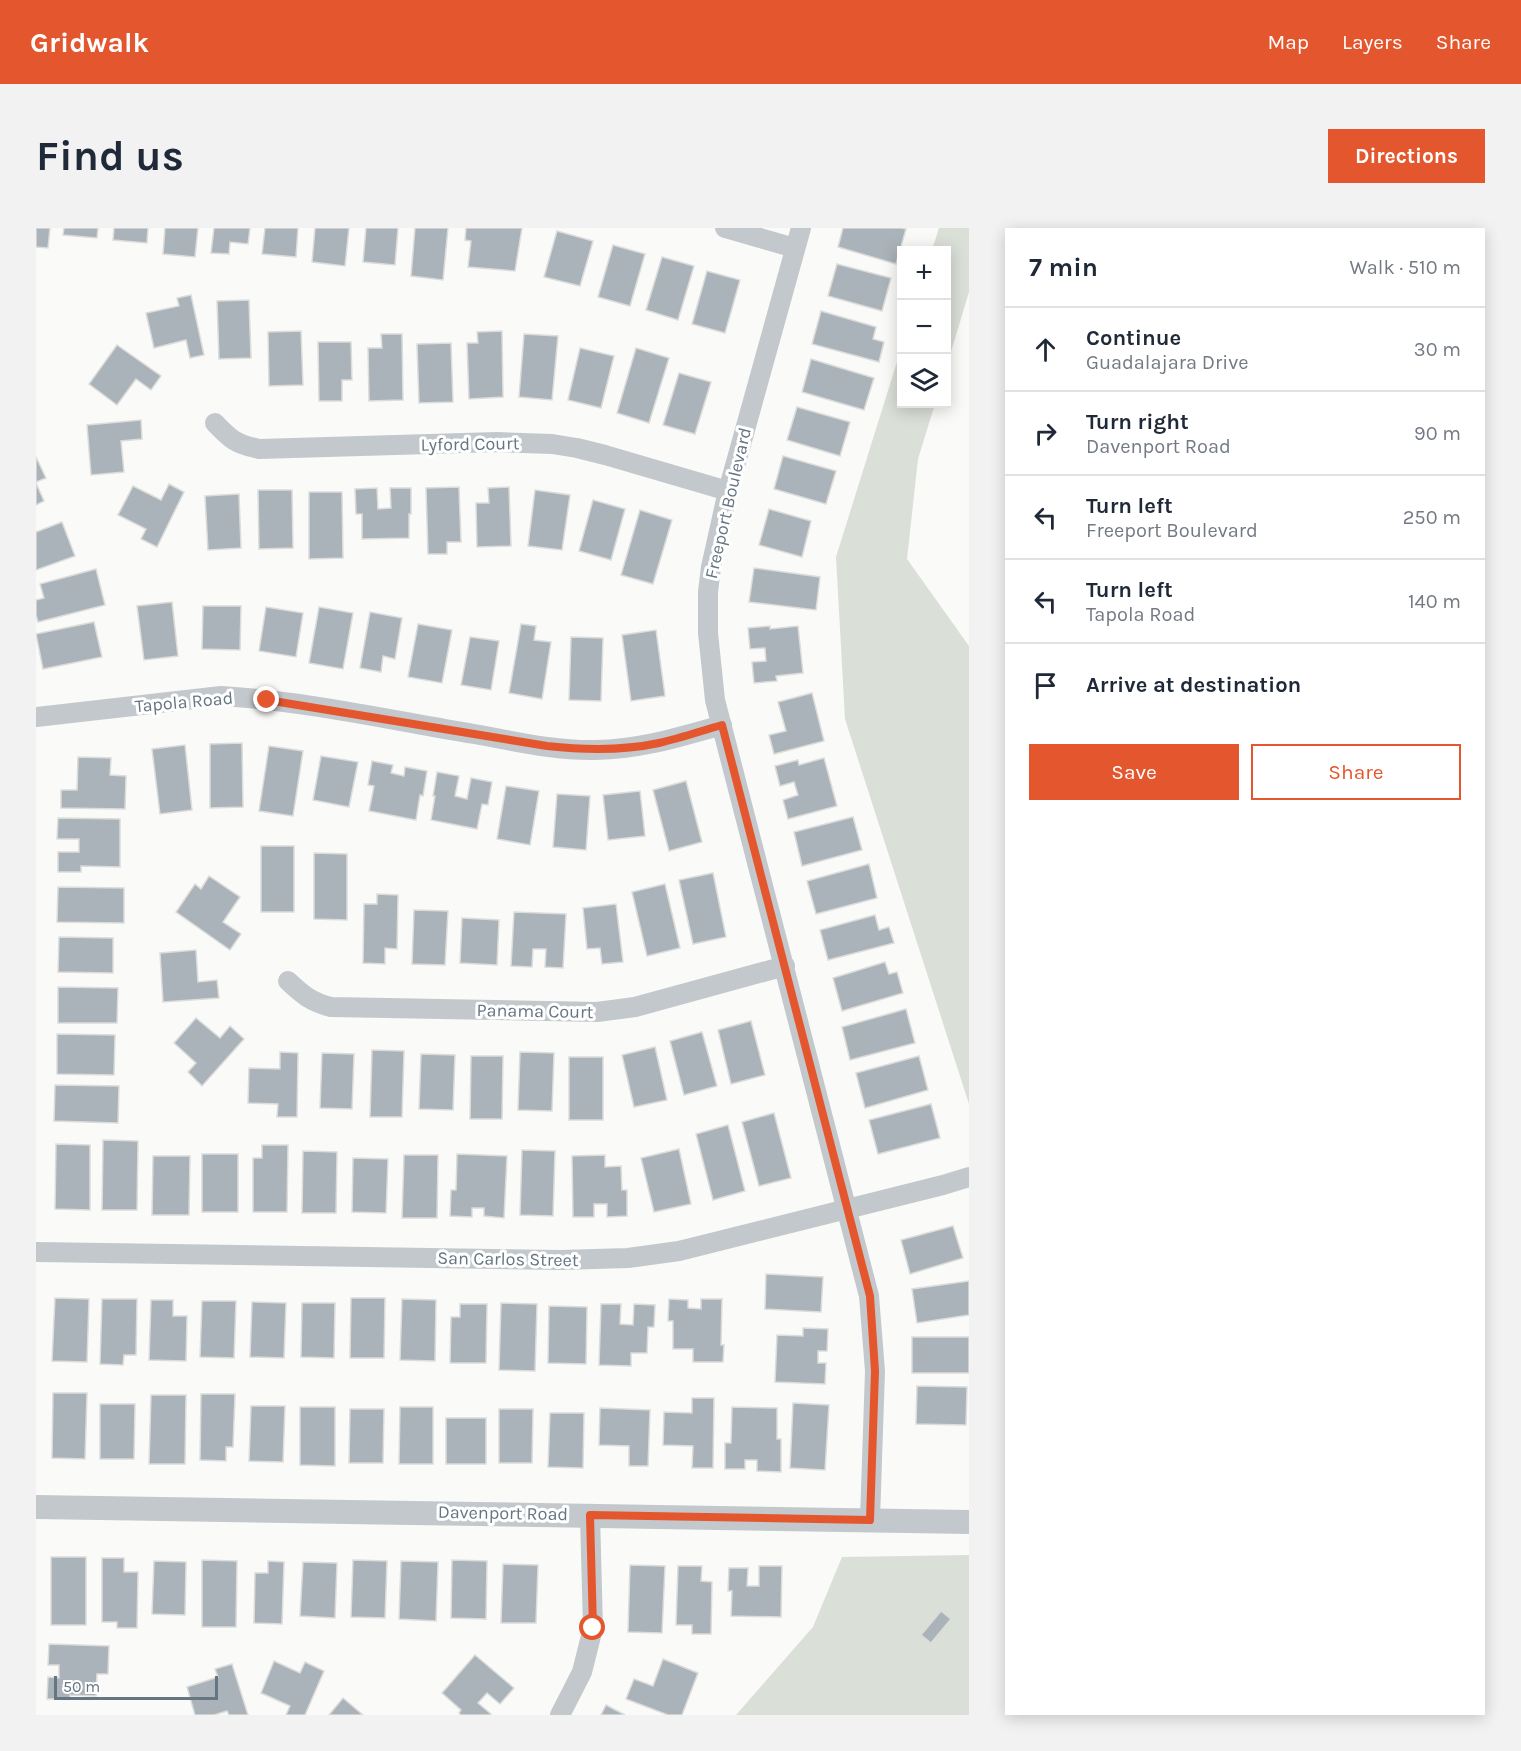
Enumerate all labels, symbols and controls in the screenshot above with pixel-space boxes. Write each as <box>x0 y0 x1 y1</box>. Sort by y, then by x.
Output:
text: Gridwalk <box>30 26 149 59</box>
text: Map <box>1267 30 1309 54</box>
text: Layers <box>1342 30 1403 54</box>
text: Share <box>1436 30 1491 54</box>
button: Directions <box>1328 129 1485 183</box>
text: Find us <box>36 131 184 181</box>
map controls <box>897 246 951 408</box>
button: + <box>897 246 951 300</box>
text: 7 min <box>1029 252 1098 283</box>
text: Walk · 510 m <box>1350 256 1461 279</box>
button: − <box>897 300 951 354</box>
text: Continue <box>1086 325 1181 351</box>
icon: ahead <box>1029 333 1062 366</box>
text: 30 m <box>1414 338 1461 361</box>
text: Guadalajara Drive <box>1086 351 1248 374</box>
button: layers <box>897 354 951 408</box>
text: Turn right <box>1086 409 1189 435</box>
icon: right <box>1029 417 1062 450</box>
text: 90 m <box>1414 422 1461 445</box>
street label: Freeport Boulevard <box>700 425 756 581</box>
street label: Lyford Court <box>420 432 520 456</box>
text: Davenport Road <box>1086 435 1231 458</box>
text: Turn left <box>1086 493 1173 519</box>
icon: left <box>1029 501 1062 534</box>
text: 250 m <box>1403 506 1461 529</box>
text: Freeport Boulevard <box>1086 519 1258 542</box>
text: Turn left <box>1086 577 1173 603</box>
icon: left <box>1029 585 1062 618</box>
text: 140 m <box>1408 590 1461 613</box>
text: Tapola Road <box>1086 603 1195 626</box>
icon: arrive <box>1029 669 1062 702</box>
text: Arrive at destination <box>1086 672 1301 698</box>
route end <box>253 686 279 712</box>
street label: Tapola Road <box>134 687 234 717</box>
button: Save <box>1029 744 1239 800</box>
button: Share <box>1251 744 1461 800</box>
street label: Panama Court <box>476 999 594 1023</box>
street label: San Carlos Street <box>437 1247 579 1271</box>
street label: Davenport Road <box>438 1501 568 1525</box>
route start <box>579 1614 605 1640</box>
scale bar <box>54 1673 218 1700</box>
text: 50 m <box>63 1677 100 1696</box>

